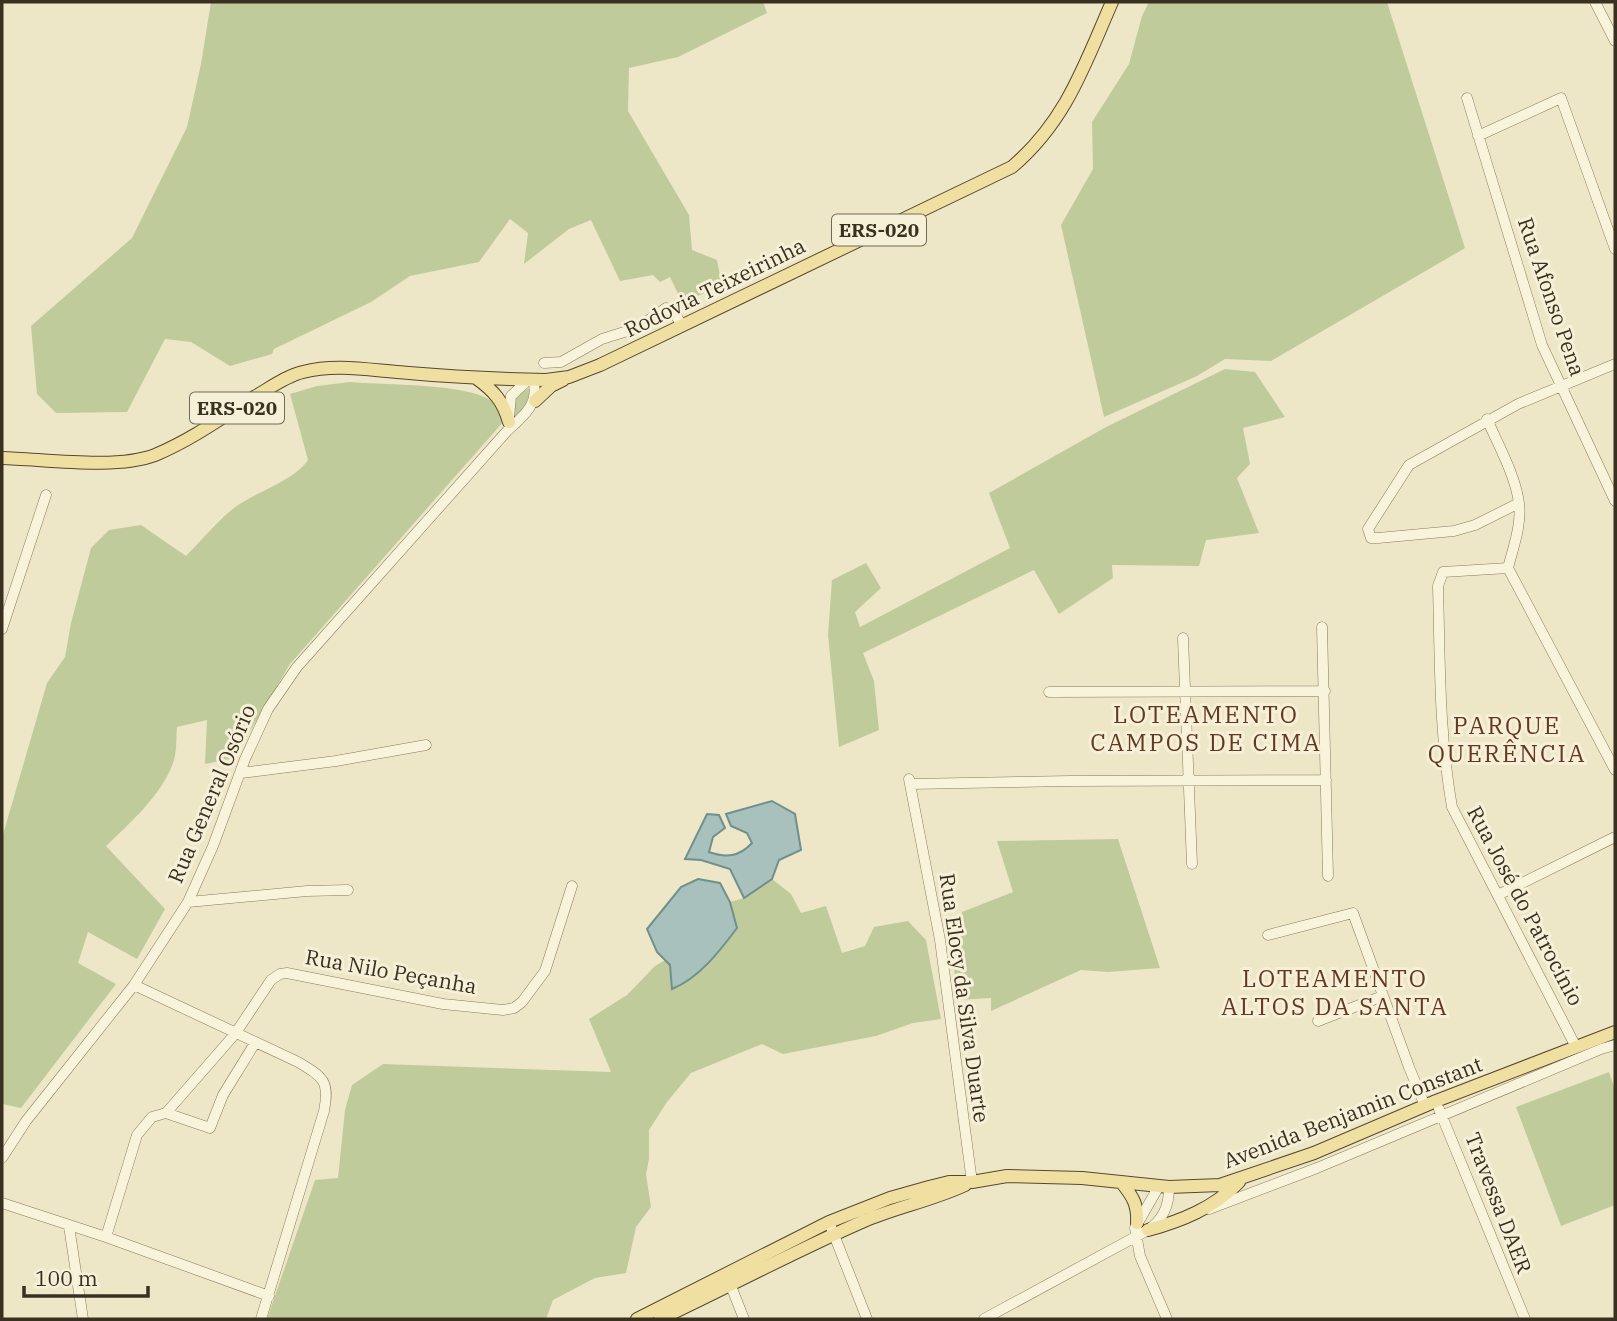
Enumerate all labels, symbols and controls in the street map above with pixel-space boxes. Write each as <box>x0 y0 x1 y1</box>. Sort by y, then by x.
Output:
road number: ERS-020 <box>832 214 926 246</box>
street label: Rua Afonso Pena <box>1512 214 1592 380</box>
street label: Rodovia Teixeirinha <box>619 231 810 343</box>
road number: ERS-020 <box>190 392 284 424</box>
district label: LOTEAMENTO CAMPOS DE CIMA <box>1090 698 1322 758</box>
street label: Rua General Osório <box>161 700 261 887</box>
district label: PARQUE QUERÊNCIA <box>1428 709 1586 769</box>
street label: Rua José do Patrocínio <box>1461 801 1590 1010</box>
street label: Rua Elocy da Silva Duarte <box>934 872 996 1124</box>
street label: Rua Nilo Peçanha <box>303 942 479 1000</box>
district label: LOTEAMENTO ALTOS DA SANTA <box>1221 962 1449 1022</box>
street label: Avenida Benjamin Constant <box>1219 1050 1486 1174</box>
street label: Travessa DAER <box>1459 1128 1539 1277</box>
scale bar <box>24 1254 149 1298</box>
text: 100 m <box>35 1264 98 1292</box>

